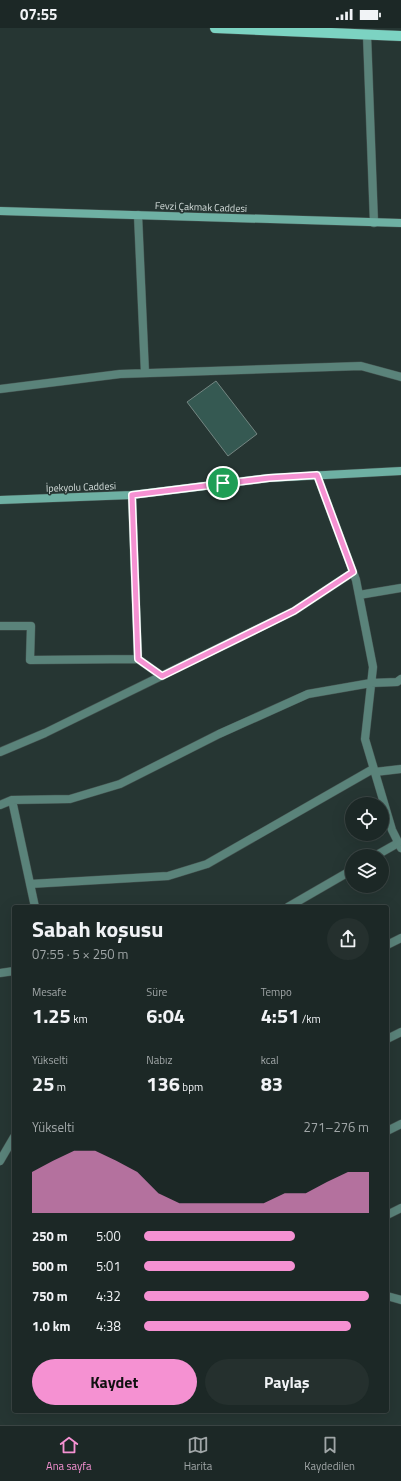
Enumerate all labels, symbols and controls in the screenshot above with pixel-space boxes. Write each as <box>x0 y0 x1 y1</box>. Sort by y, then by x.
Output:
text: 07:55 <box>20 3 57 26</box>
street label: Fevzi Çakmak Caddesi <box>155 198 247 216</box>
pin <box>206 466 240 500</box>
icon: arrive <box>212 472 234 494</box>
street label: İpekyolu Caddesi <box>46 478 116 496</box>
map controls <box>345 797 389 893</box>
button: locate <box>345 797 389 841</box>
button: layers <box>345 849 389 893</box>
text: Sabah koşusu <box>32 912 163 946</box>
button: share <box>327 918 369 960</box>
text: 07:55 · 5 × 250 m <box>32 944 128 964</box>
text: Mesafe <box>32 984 66 1000</box>
text: Süre <box>146 984 167 1000</box>
text: Tempo <box>261 984 292 1000</box>
text: 1.25 <box>32 1000 71 1031</box>
text: 6:04 <box>146 1000 185 1031</box>
text: 4:51 <box>261 1000 299 1031</box>
text: km <box>71 1011 88 1027</box>
text: /km <box>299 1011 321 1027</box>
text: Yükselti <box>32 1052 68 1068</box>
text: Nabız <box>146 1052 172 1068</box>
text: kcal <box>261 1052 279 1068</box>
text: 25 <box>32 1068 54 1099</box>
text: 136 <box>146 1068 180 1099</box>
text: 83 <box>261 1068 283 1099</box>
text: m <box>54 1079 66 1095</box>
text: bpm <box>180 1079 203 1095</box>
text: Yükselti <box>32 1117 74 1137</box>
text: 271–276 m <box>303 1117 369 1137</box>
text: 250 m <box>32 1226 68 1246</box>
text: 5:00 <box>96 1226 121 1246</box>
text: 500 m <box>32 1256 68 1276</box>
text: 5:01 <box>96 1256 121 1276</box>
text: 750 m <box>32 1286 68 1306</box>
text: 4:32 <box>96 1286 121 1306</box>
text: 1.0 km <box>32 1316 70 1336</box>
text: 4:38 <box>96 1316 121 1336</box>
button: Kaydet <box>32 1359 197 1405</box>
button: Paylaş <box>205 1359 369 1405</box>
tab: Ana sayfa <box>46 1434 92 1474</box>
tab: Harita <box>184 1434 212 1474</box>
tab: Kaydedilen <box>304 1434 355 1474</box>

